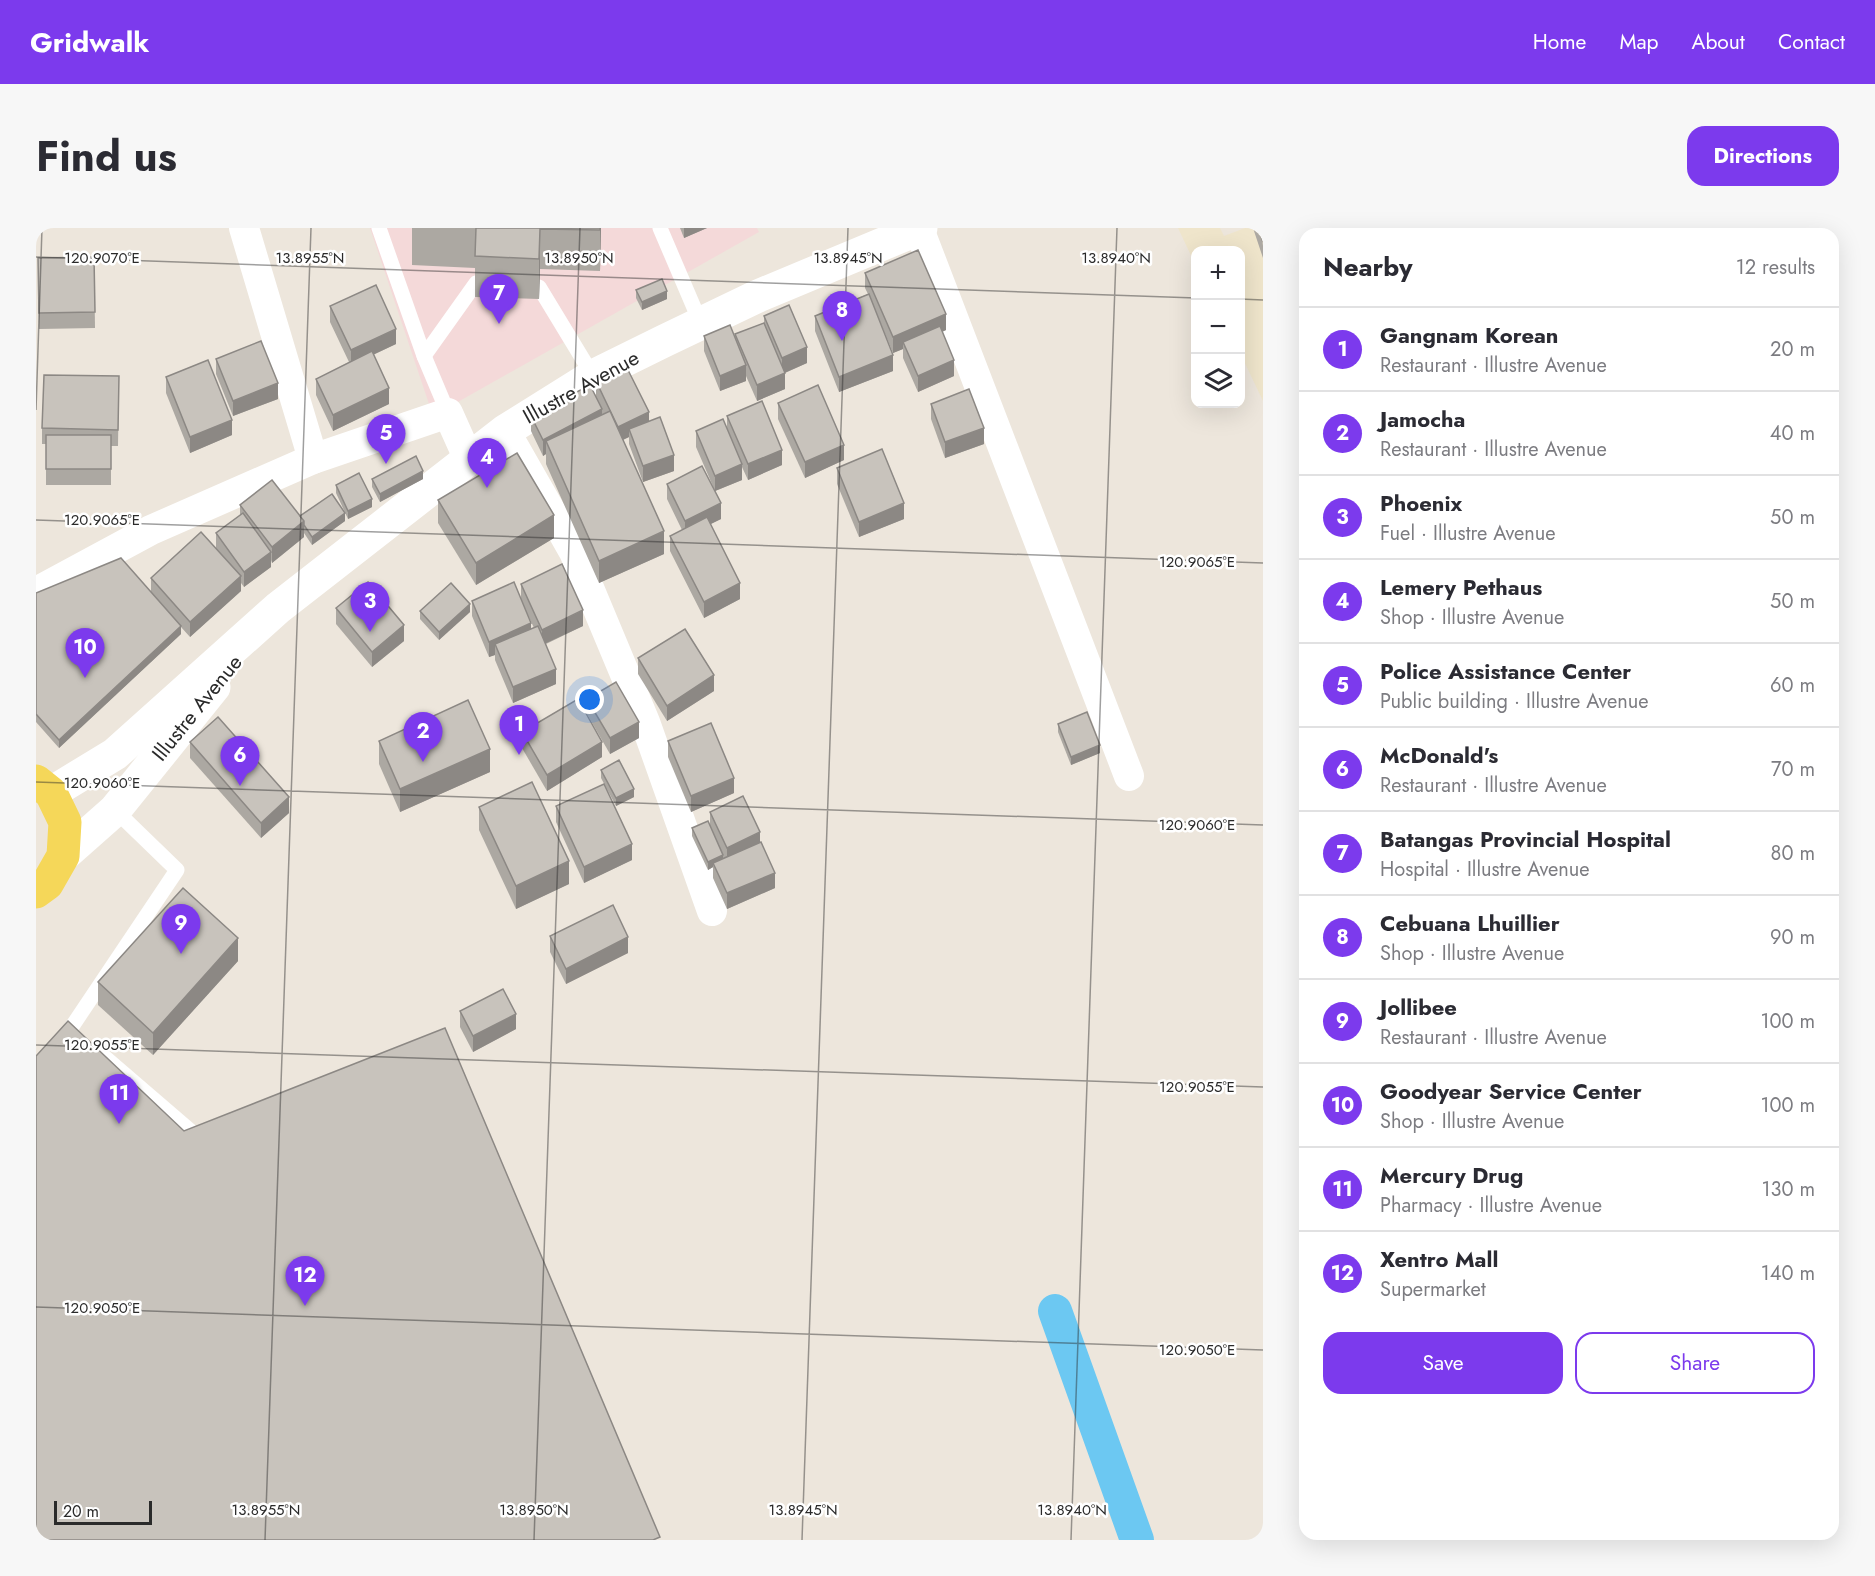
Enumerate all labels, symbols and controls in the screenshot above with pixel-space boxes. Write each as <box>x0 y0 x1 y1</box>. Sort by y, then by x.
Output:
text: Gridwalk <box>30 22 149 63</box>
text: Home <box>1533 27 1586 57</box>
text: Map <box>1619 27 1659 57</box>
text: About <box>1692 27 1745 57</box>
text: Contact <box>1778 27 1845 57</box>
text: Find us <box>36 126 177 187</box>
button: Directions <box>1687 126 1839 186</box>
map controls <box>1191 246 1245 408</box>
button: + <box>1191 246 1245 300</box>
text: 120.9070°E <box>64 247 140 269</box>
text: 13.8955°N <box>276 247 344 269</box>
text: 13.8950°N <box>544 247 614 269</box>
text: 13.8945°N <box>813 247 883 269</box>
text: 13.8940°N <box>1081 247 1151 269</box>
text: Nearby <box>1323 248 1412 286</box>
text: 12 results <box>1736 253 1815 282</box>
pin: 7 <box>480 274 518 324</box>
pin: 8 <box>822 291 862 341</box>
button: − <box>1191 300 1245 354</box>
text: Gangnam Korean <box>1380 319 1559 351</box>
text: 1 <box>1337 335 1348 364</box>
text: 20 m <box>1770 335 1815 364</box>
street label: Illustre Avenue <box>517 343 645 431</box>
text: Restaurant · Illustre Avenue <box>1380 351 1607 380</box>
button: layers <box>1191 354 1245 408</box>
text: Jamocha <box>1380 403 1465 435</box>
pin: 5 <box>366 414 406 464</box>
text: 2 <box>1336 419 1349 448</box>
text: 40 m <box>1770 419 1815 448</box>
text: Restaurant · Illustre Avenue <box>1380 435 1607 464</box>
pin: 4 <box>468 438 506 488</box>
text: Phoenix <box>1380 487 1462 519</box>
text: 3 <box>1336 503 1349 532</box>
text: 50 m <box>1770 503 1815 532</box>
text: 120.9065°E <box>64 509 140 531</box>
text: Fuel · Illustre Avenue <box>1380 519 1556 548</box>
text: 120.9065°E <box>1159 551 1235 573</box>
text: Lemery Pethaus <box>1380 571 1542 603</box>
pin: 3 <box>350 582 390 632</box>
text: 4 <box>1336 587 1349 616</box>
text: 50 m <box>1770 587 1815 616</box>
text: Shop · Illustre Avenue <box>1380 603 1564 632</box>
pin: 10 <box>65 628 104 678</box>
street label: Illustre Avenue <box>145 648 249 767</box>
text: Police Assistance Center <box>1380 655 1631 687</box>
text: 5 <box>1336 671 1349 700</box>
text: 60 m <box>1770 671 1815 700</box>
your location <box>575 685 604 714</box>
text: Public building · Illustre Avenue <box>1380 687 1649 716</box>
pin: 1 <box>500 706 538 755</box>
pin: 2 <box>404 712 442 762</box>
pin: 6 <box>220 736 260 786</box>
text: McDonald's <box>1380 739 1498 771</box>
text: 6 <box>1336 755 1349 784</box>
text: 70 m <box>1771 755 1815 784</box>
text: Restaurant · Illustre Avenue <box>1380 771 1607 800</box>
text: 120.9060°E <box>64 772 140 794</box>
text: 120.9060°E <box>1159 814 1235 836</box>
text: Batangas Provincial Hospital <box>1380 823 1671 855</box>
text: 7 <box>1336 839 1349 868</box>
text: 80 m <box>1770 839 1815 868</box>
text: Hospital · Illustre Avenue <box>1380 855 1590 884</box>
pin: 9 <box>162 904 200 954</box>
text: Cebuana Lhuillier <box>1380 907 1560 939</box>
text: 8 <box>1336 923 1349 952</box>
text: 90 m <box>1770 923 1815 952</box>
text: Shop · Illustre Avenue <box>1380 939 1564 968</box>
text: Jollibee <box>1380 991 1457 1023</box>
text: 9 <box>1336 1007 1349 1036</box>
text: 100 m <box>1760 1007 1815 1036</box>
text: Restaurant · Illustre Avenue <box>1380 1023 1607 1052</box>
text: 120.9055°E <box>64 1034 140 1056</box>
pin: 11 <box>100 1074 139 1124</box>
text: Goodyear Service Center <box>1380 1075 1642 1107</box>
text: 120.9055°E <box>1159 1076 1235 1098</box>
text: 10 <box>1331 1091 1354 1120</box>
text: 100 m <box>1760 1091 1815 1120</box>
text: Shop · Illustre Avenue <box>1380 1107 1564 1136</box>
text: Mercury Drug <box>1380 1159 1523 1191</box>
text: 11 <box>1332 1175 1353 1204</box>
text: 130 m <box>1761 1175 1815 1204</box>
text: Pharmacy · Illustre Avenue <box>1380 1191 1602 1220</box>
text: Xentro Mall <box>1380 1243 1498 1275</box>
pin: 12 <box>286 1256 324 1306</box>
text: 12 <box>1331 1259 1354 1288</box>
text: 140 m <box>1761 1259 1815 1288</box>
text: Supermarket <box>1380 1275 1486 1304</box>
text: 120.9050°E <box>64 1297 140 1319</box>
button: Save <box>1323 1332 1563 1394</box>
button: Share <box>1575 1332 1815 1394</box>
text: 120.9050°E <box>1159 1339 1235 1361</box>
scale bar <box>54 1498 152 1526</box>
text: 13.8955°N <box>232 1499 300 1521</box>
text: 13.8950°N <box>499 1499 569 1521</box>
text: 13.8945°N <box>768 1499 838 1521</box>
text: 13.8940°N <box>1037 1499 1107 1521</box>
text: 20 m <box>63 1500 99 1523</box>

